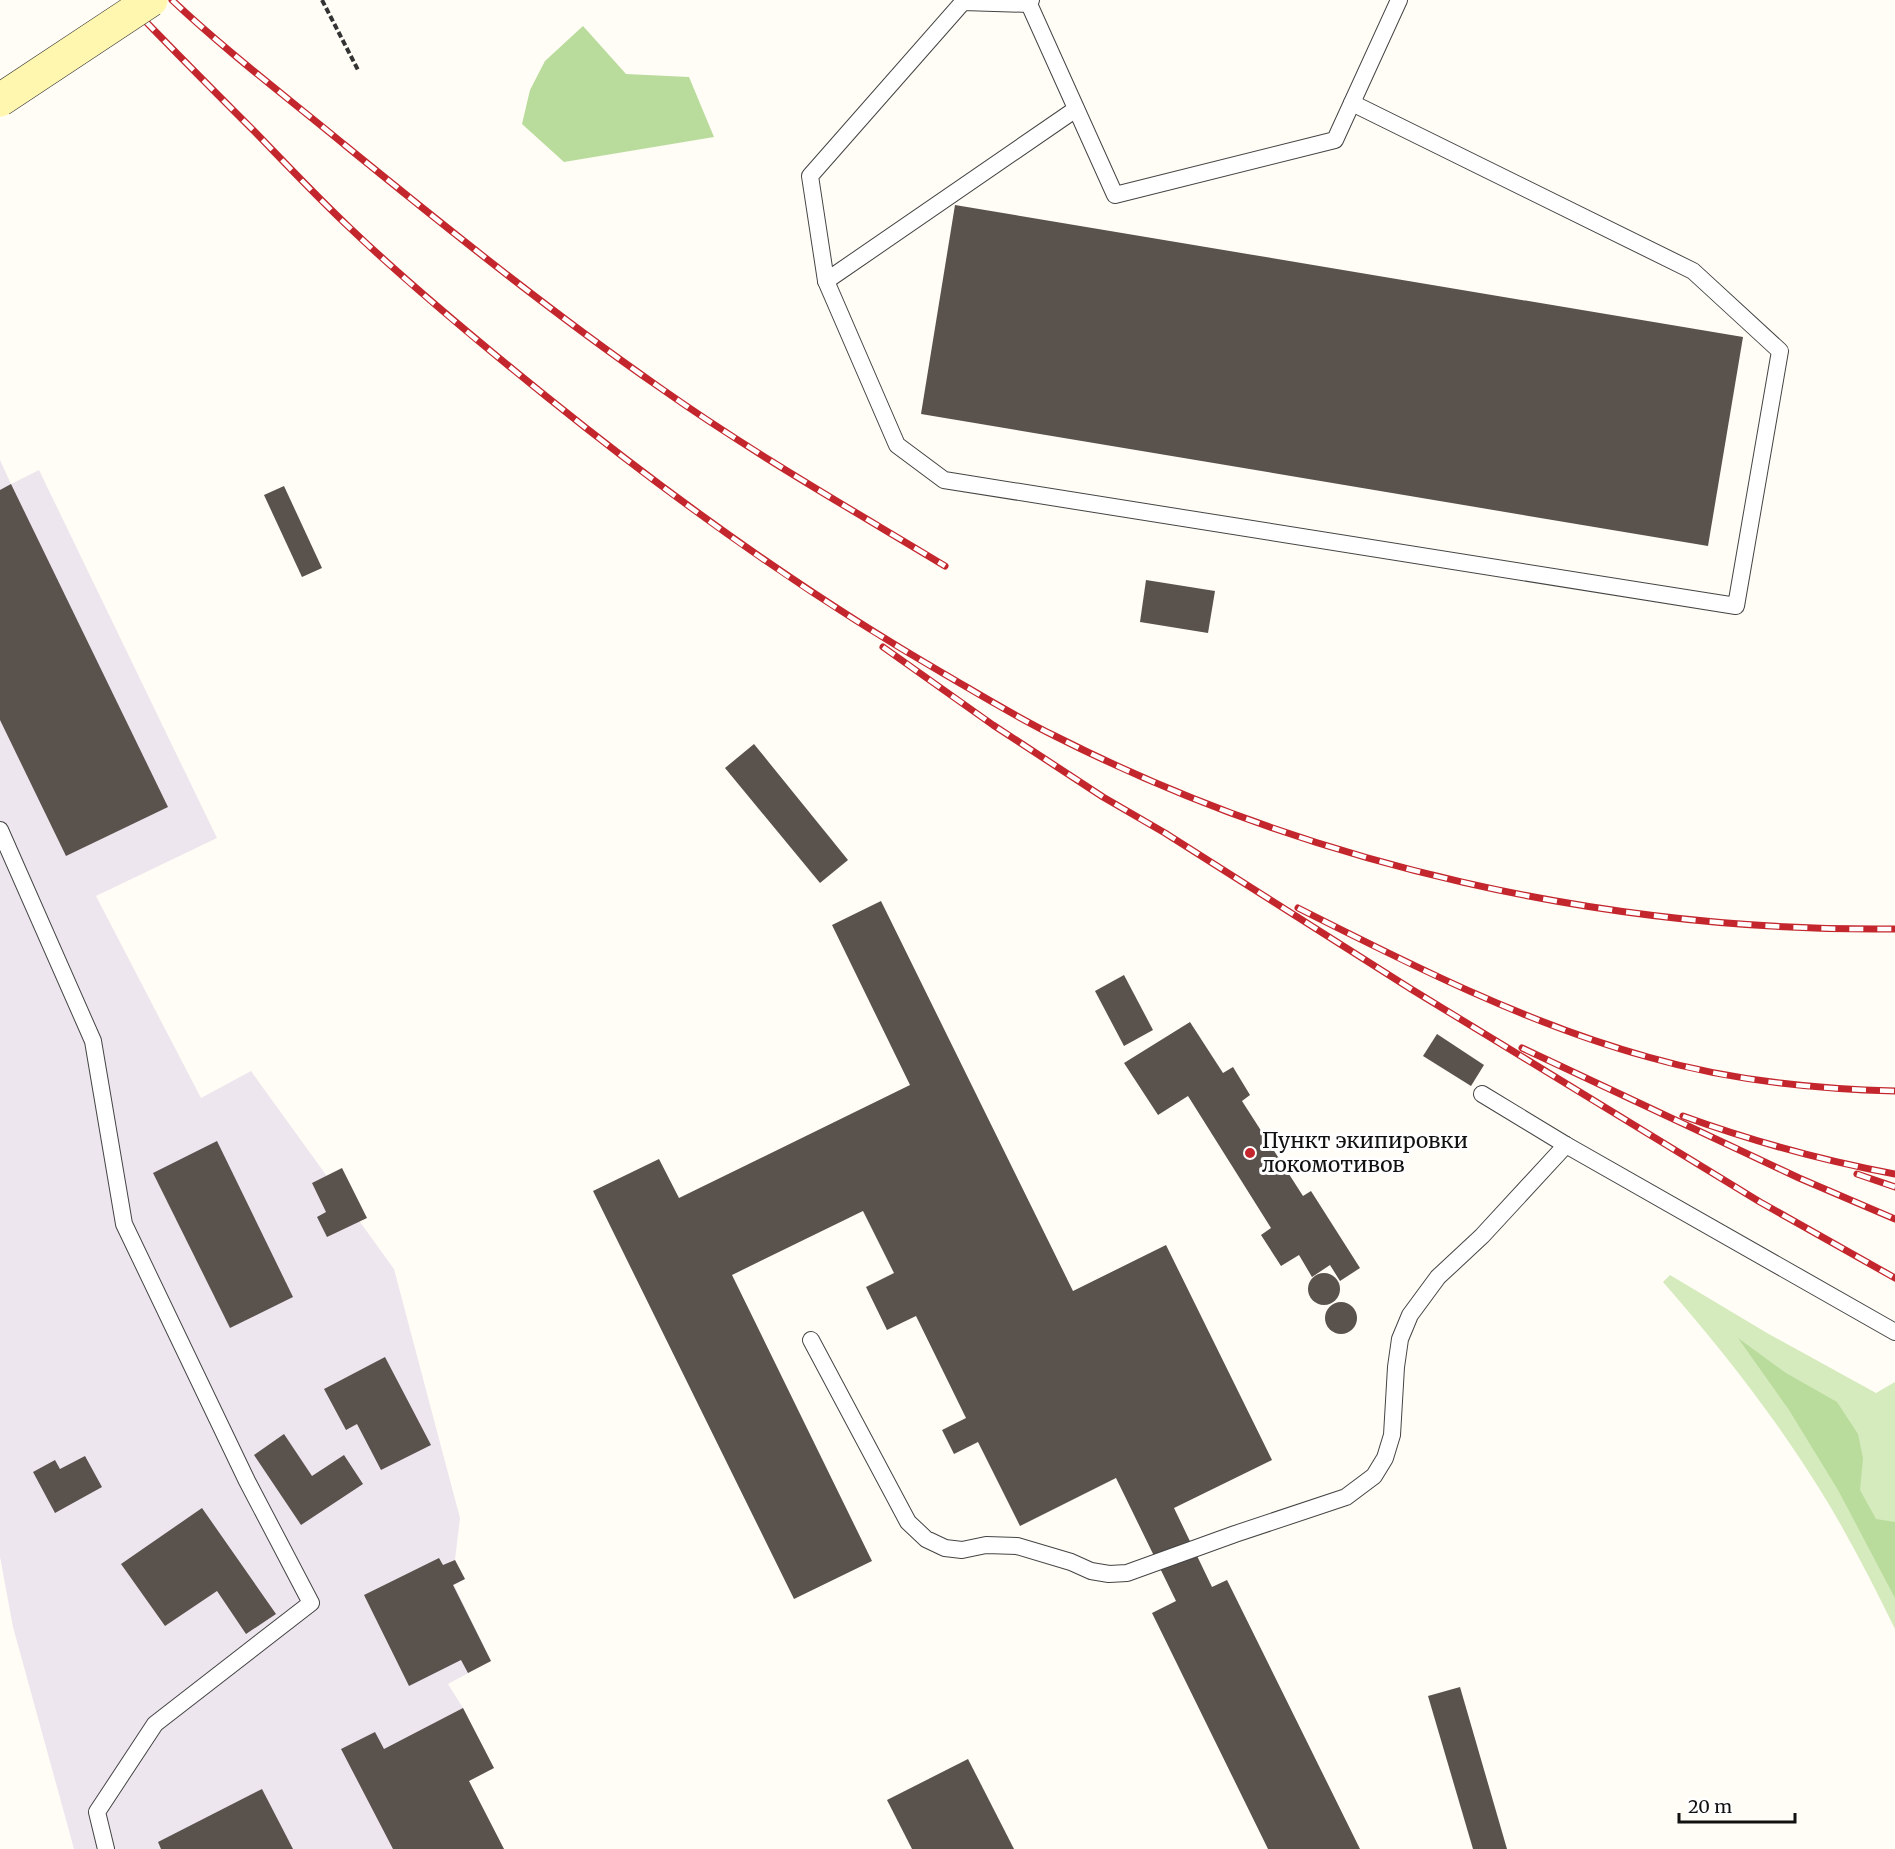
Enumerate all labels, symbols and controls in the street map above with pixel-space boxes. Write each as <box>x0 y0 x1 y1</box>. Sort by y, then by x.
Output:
place label: Пункт экипировки локомотивов <box>1262 1127 1468 1178</box>
marker: Пункт экипировки локомотивов <box>1243 1146 1257 1160</box>
scale bar <box>1679 1786 1794 1824</box>
text: 20 m <box>1688 1795 1732 1818</box>

